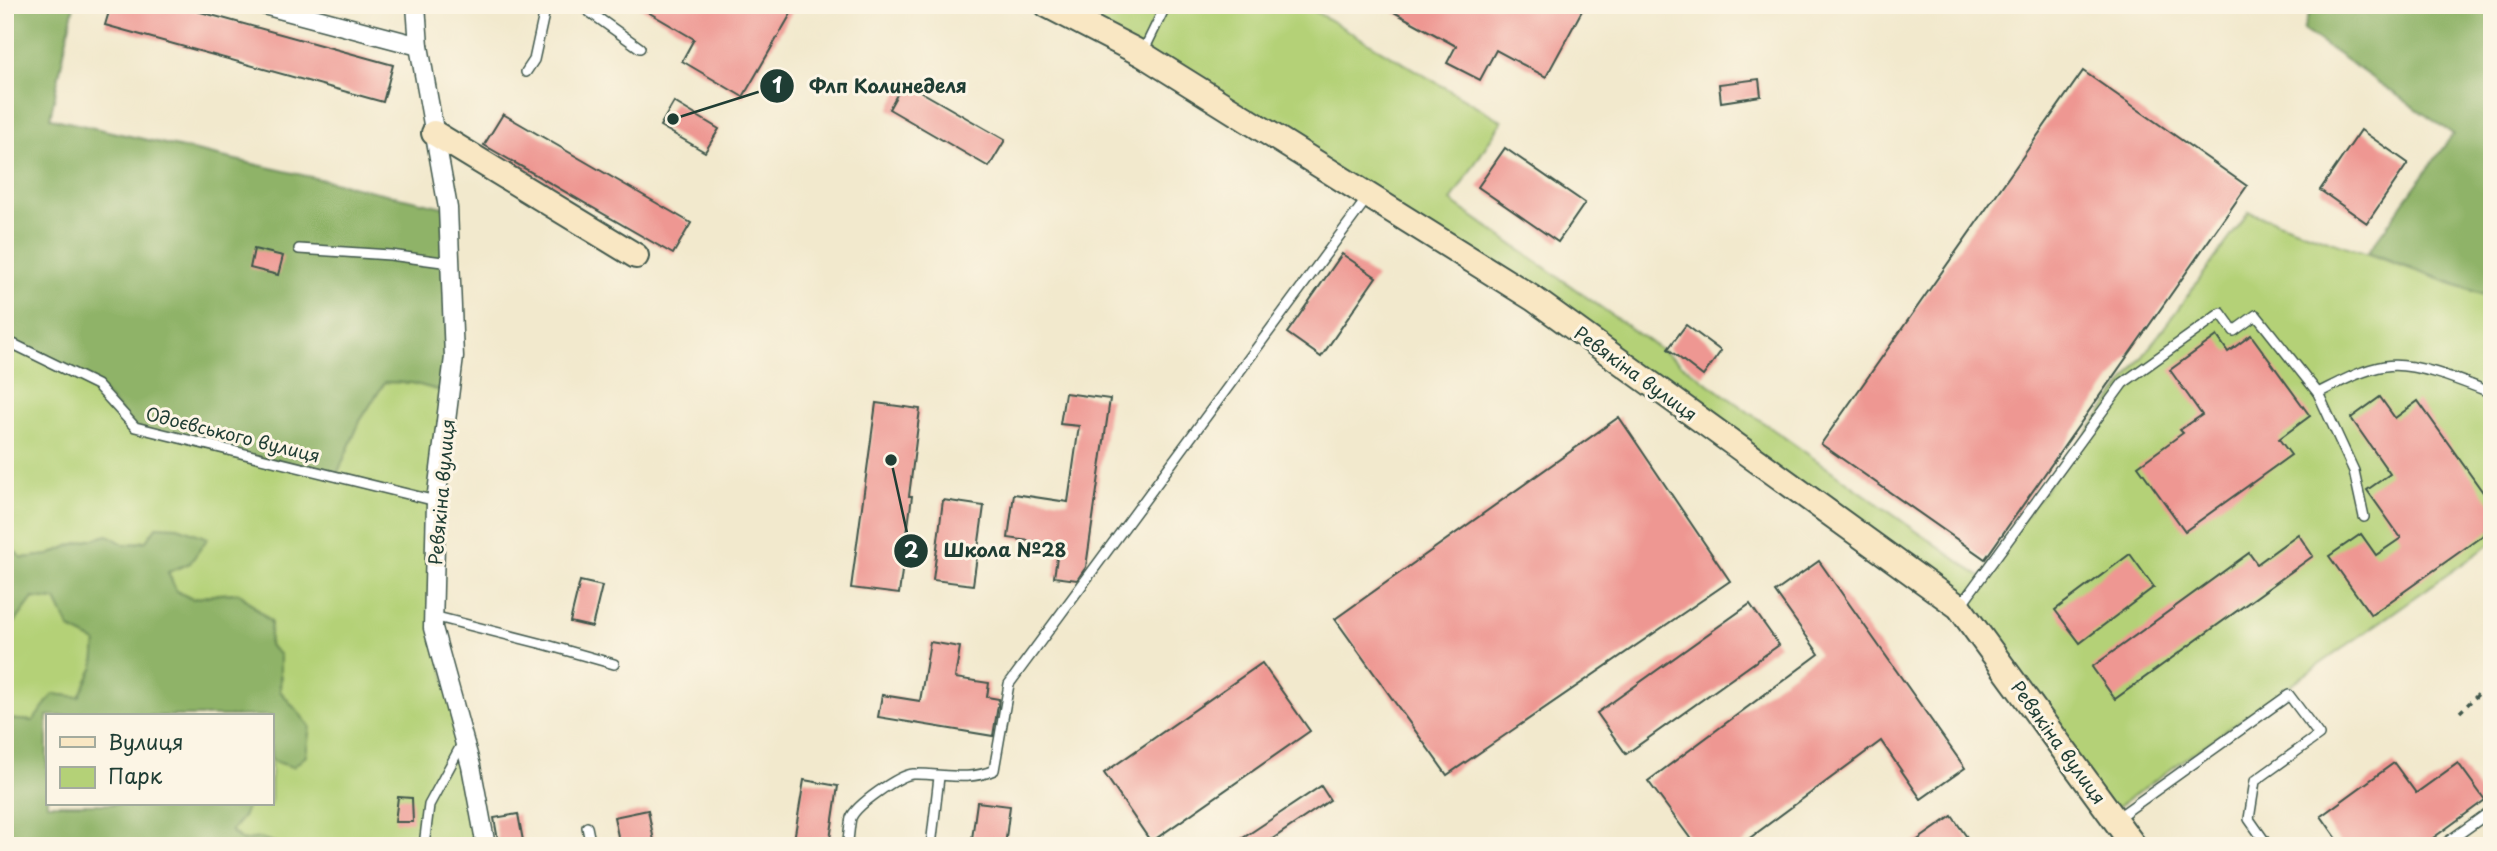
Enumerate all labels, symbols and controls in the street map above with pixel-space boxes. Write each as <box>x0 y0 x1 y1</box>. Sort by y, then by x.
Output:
callout: Флп Колинеделя <box>760 66 981 106</box>
text: 1 <box>772 68 782 100</box>
text: Флп Колинеделя <box>809 71 967 99</box>
street label: Ревякіна вулиця <box>1569 319 1703 427</box>
street label: Одоєвського вулиця <box>143 399 323 469</box>
street label: Ревякіна вулиця <box>421 418 461 566</box>
callout: Школа №28 <box>894 531 1081 571</box>
text: 2 <box>904 533 919 565</box>
text: Школа №28 <box>943 535 1067 563</box>
street label: Ревякіна вулиця <box>2005 675 2113 809</box>
legend <box>46 714 273 806</box>
text: Вулиця <box>108 725 184 757</box>
text: Парк <box>108 759 163 791</box>

